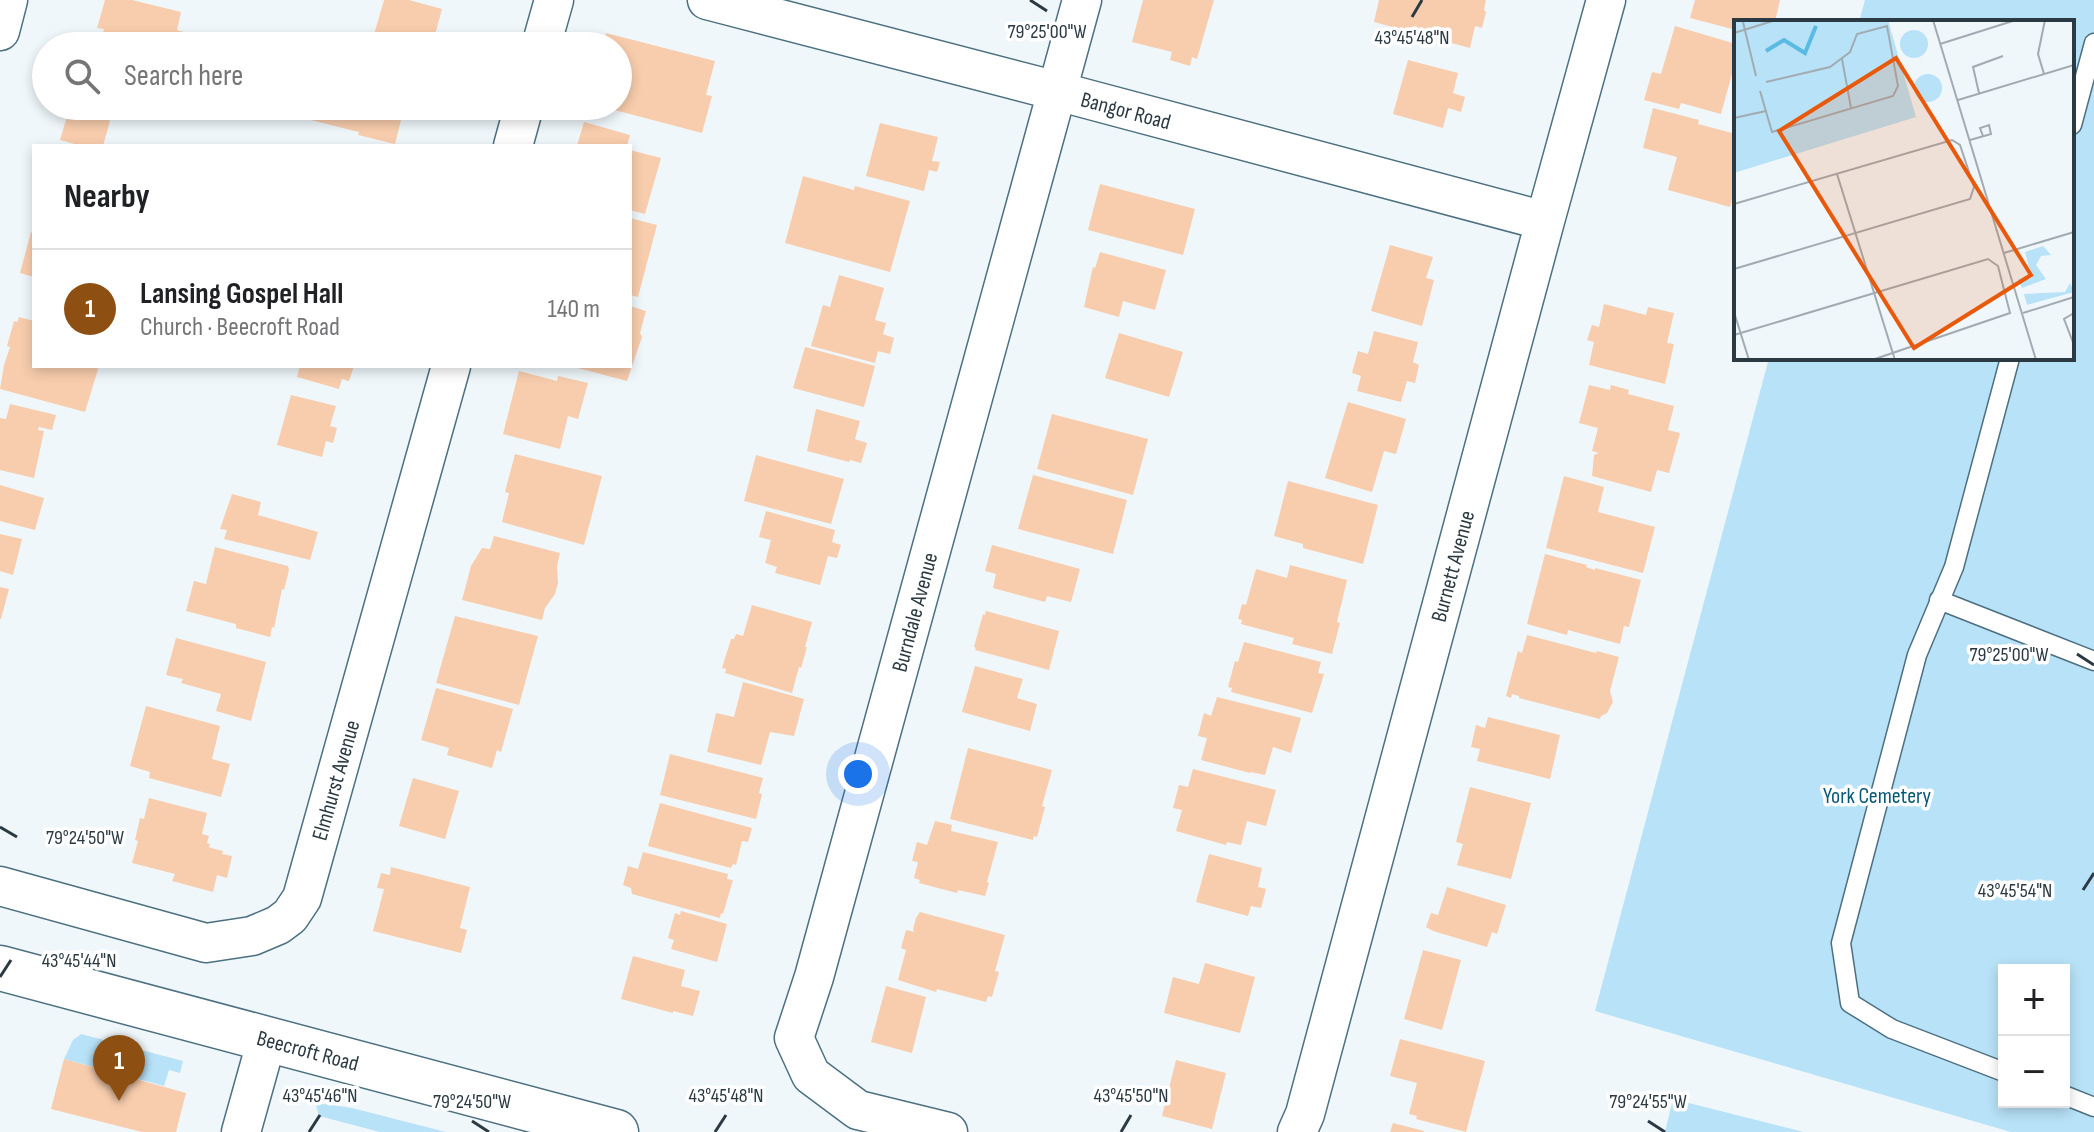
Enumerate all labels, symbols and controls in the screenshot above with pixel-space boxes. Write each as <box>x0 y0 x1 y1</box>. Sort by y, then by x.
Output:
text: 79°25'00"W <box>1008 20 1086 44</box>
inset map <box>1734 20 2074 360</box>
text: 43°45'48"N <box>1375 26 1449 50</box>
search box <box>32 32 632 120</box>
icon: search <box>60 54 104 98</box>
text: Search here <box>124 58 243 94</box>
street label: Bangor Road <box>1078 86 1174 136</box>
text: Nearby <box>64 176 150 217</box>
text: Lansing Gospel Hall <box>140 276 343 312</box>
text: 1 <box>85 294 95 325</box>
text: 140 m <box>548 294 600 325</box>
text: Church · Beecroft Road <box>140 312 340 343</box>
street label: Burnett Avenue <box>1426 508 1481 625</box>
street label: Burndale Avenue <box>887 550 944 675</box>
text: 79°25'00"W <box>1970 643 2048 667</box>
street label: Elmhurst Avenue <box>306 717 366 844</box>
your location <box>838 754 878 794</box>
park label: York Cemetery <box>1823 783 1931 810</box>
text: 79°24'50"W <box>46 826 124 850</box>
text: 43°45'54"N <box>1978 879 2052 903</box>
text: 43°45'44"N <box>42 949 116 973</box>
map controls <box>1998 964 2070 1108</box>
button: + <box>1998 964 2070 1036</box>
street label: Beecroft Road <box>254 1025 362 1078</box>
pin: 1 <box>93 1035 145 1101</box>
button: − <box>1998 1036 2070 1108</box>
text: 43°45'46"N <box>282 1084 358 1108</box>
text: 43°45'48"N <box>689 1084 763 1108</box>
text: 43°45'50"N <box>1094 1084 1168 1108</box>
text: 79°24'50"W <box>433 1090 511 1114</box>
text: 79°24'55"W <box>1609 1090 1687 1114</box>

